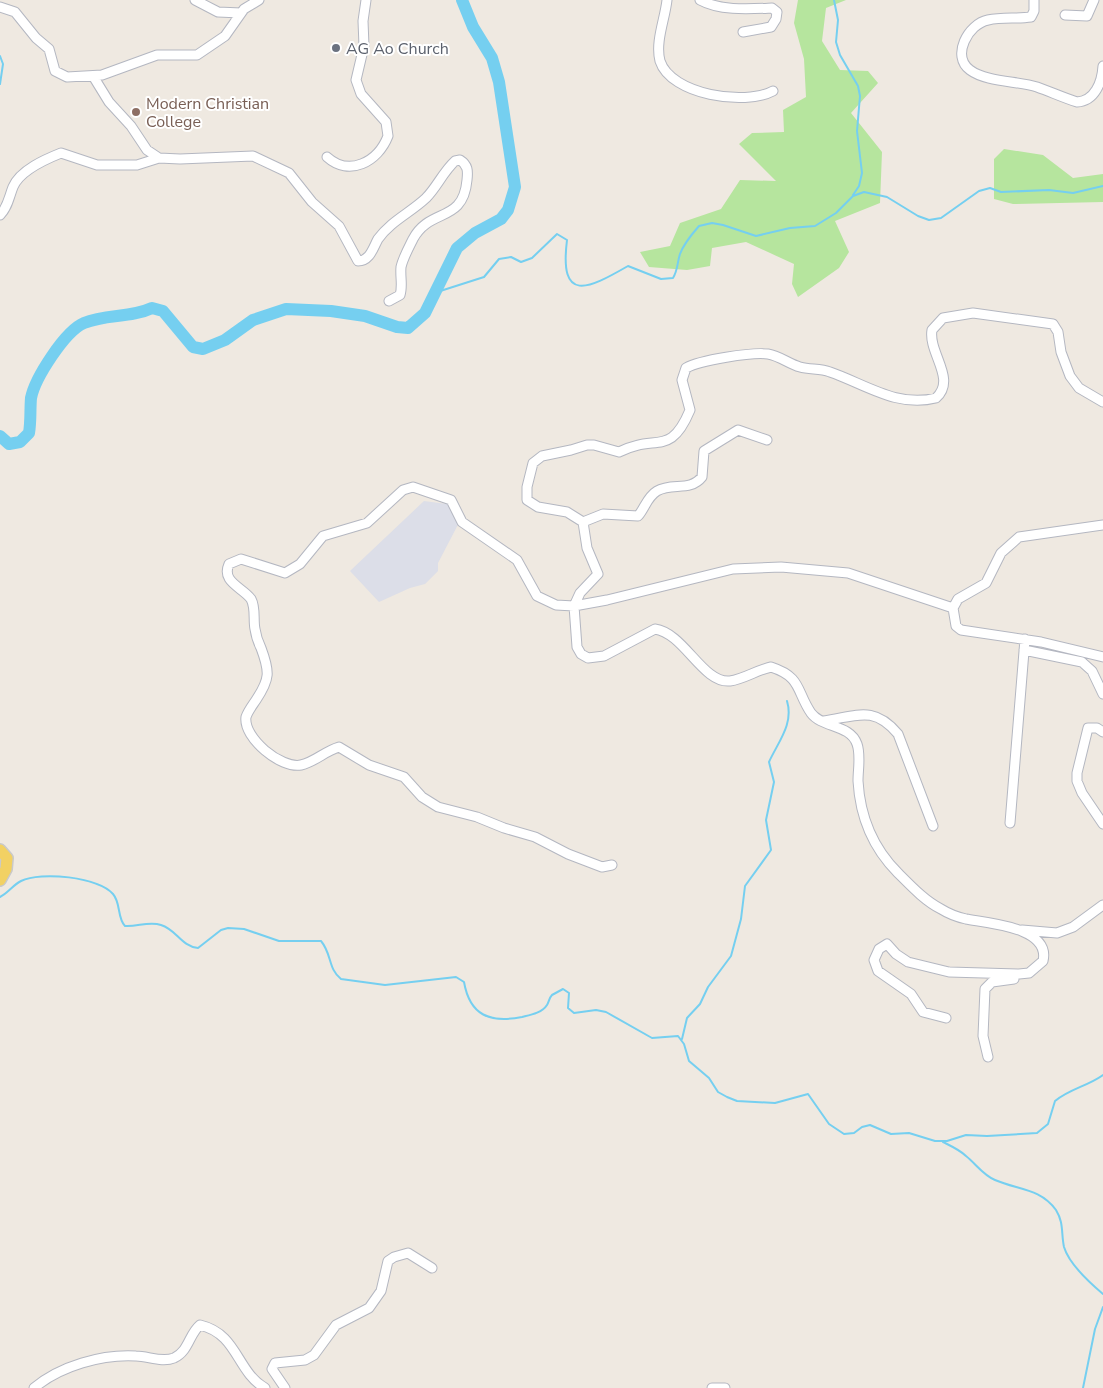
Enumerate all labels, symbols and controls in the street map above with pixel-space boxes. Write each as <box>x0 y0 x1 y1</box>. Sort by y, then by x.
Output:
place label: AG Ao Church <box>346 38 449 60</box>
marker: AG Ao Church <box>330 42 342 54</box>
place label: Modern Christian College <box>146 93 269 133</box>
marker: Modern Christian College <box>130 106 142 118</box>

